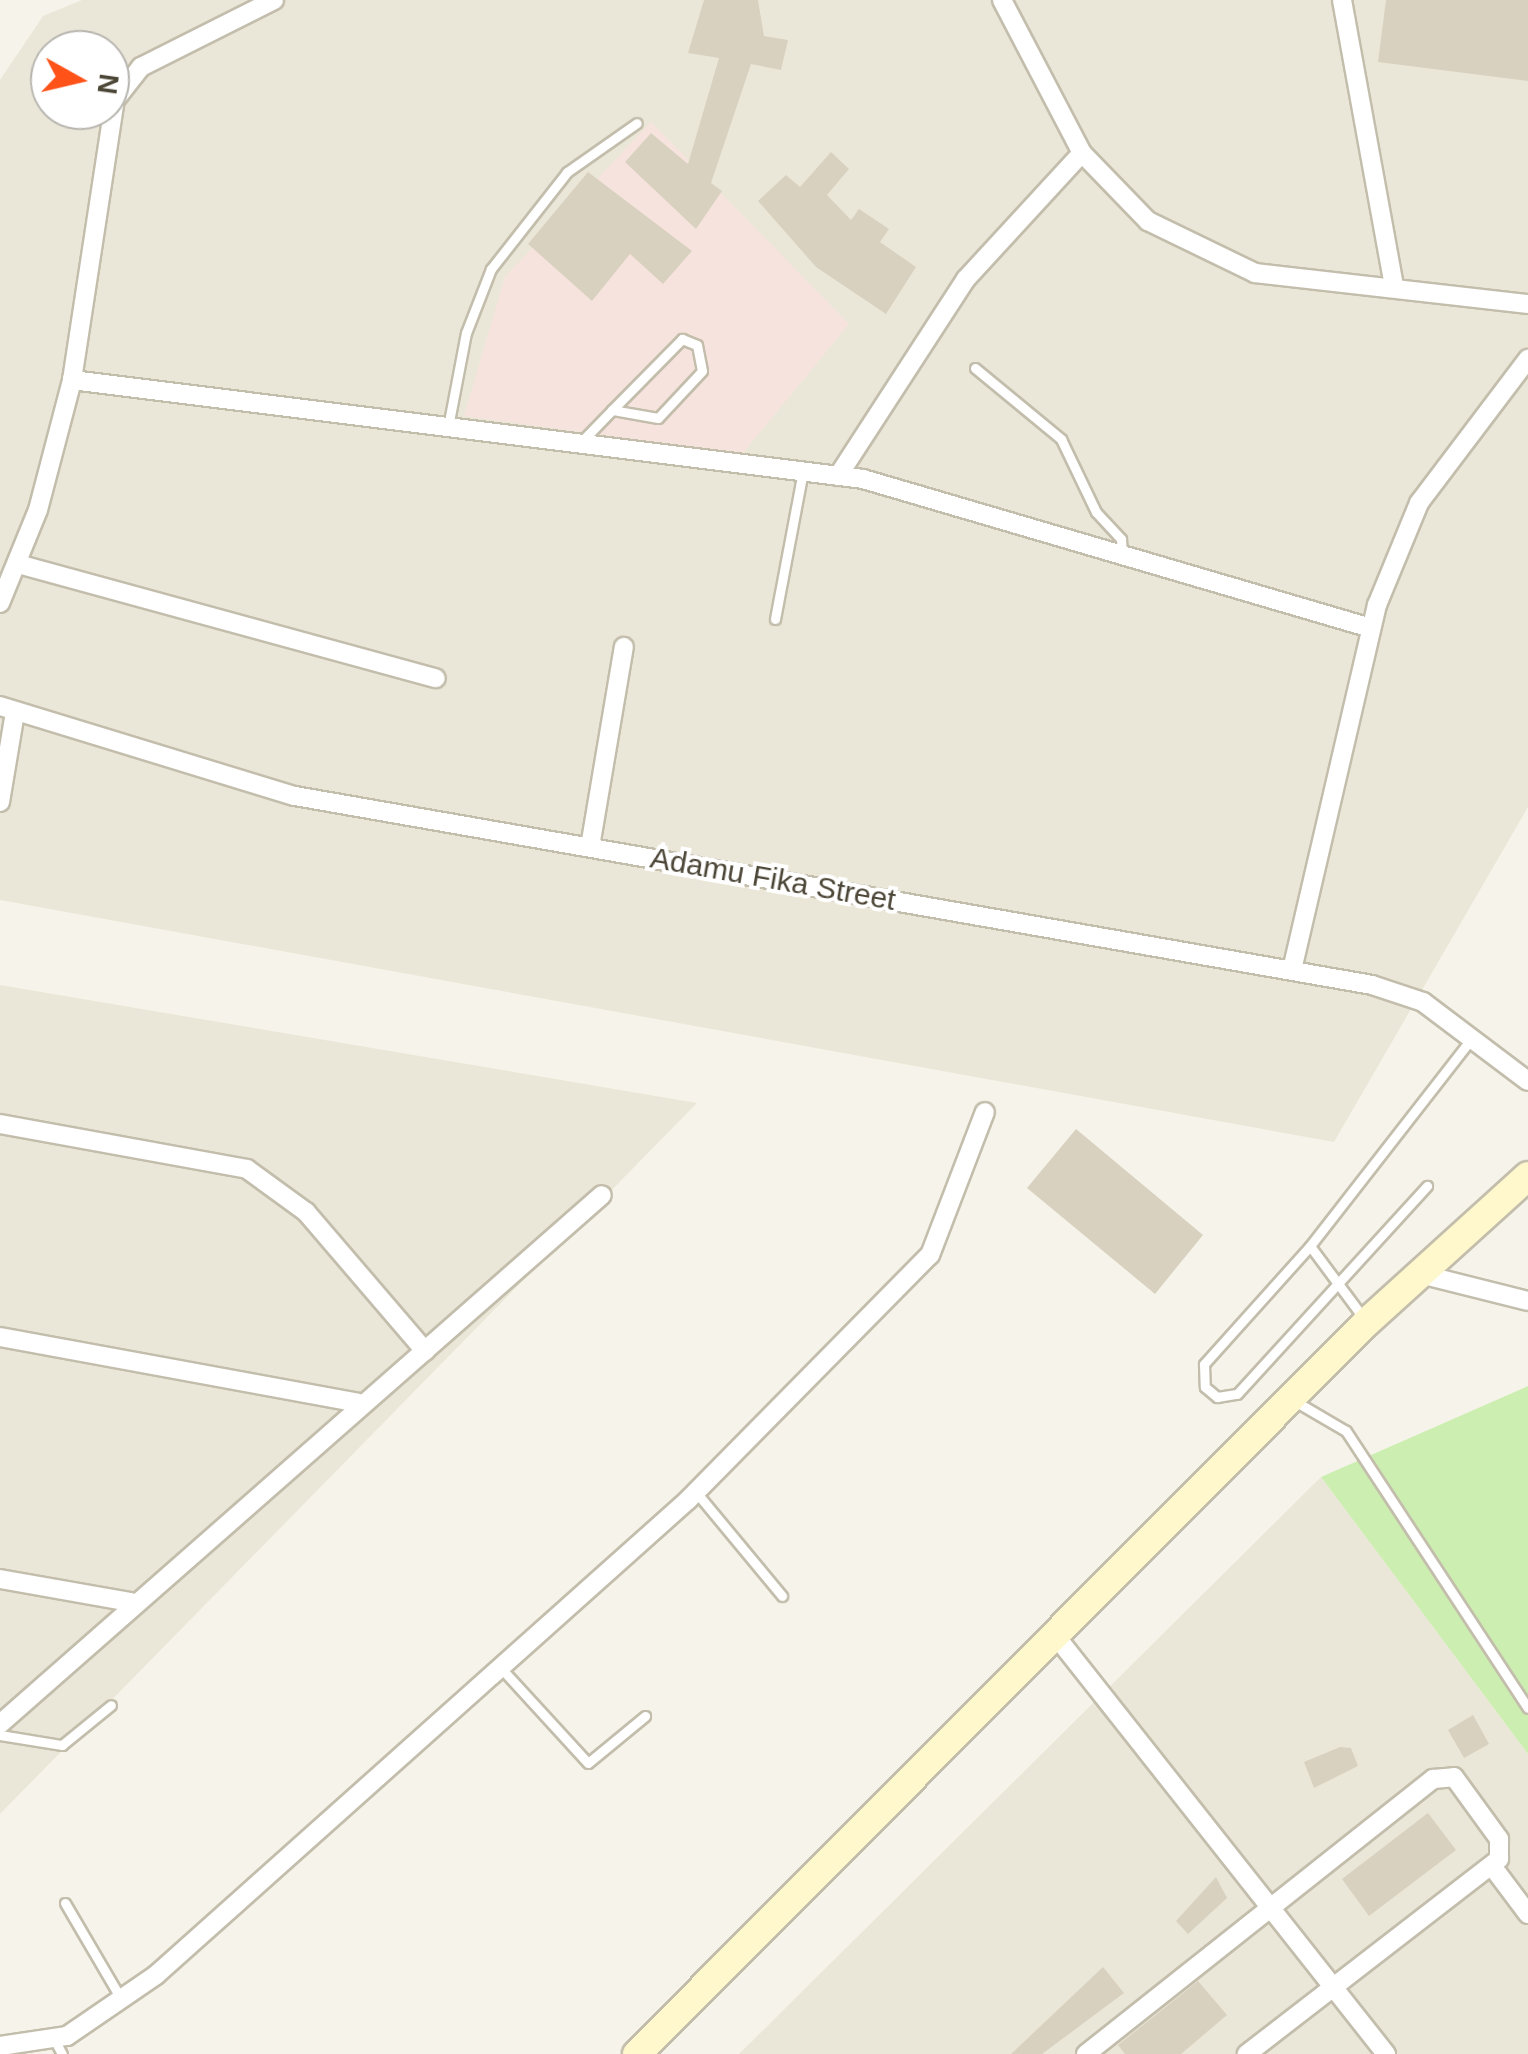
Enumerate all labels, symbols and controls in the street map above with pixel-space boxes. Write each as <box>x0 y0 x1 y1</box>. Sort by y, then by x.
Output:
north arrow <box>30 30 130 130</box>
text: N <box>91 72 125 96</box>
street label: Adamu Fika Street <box>648 840 898 918</box>

